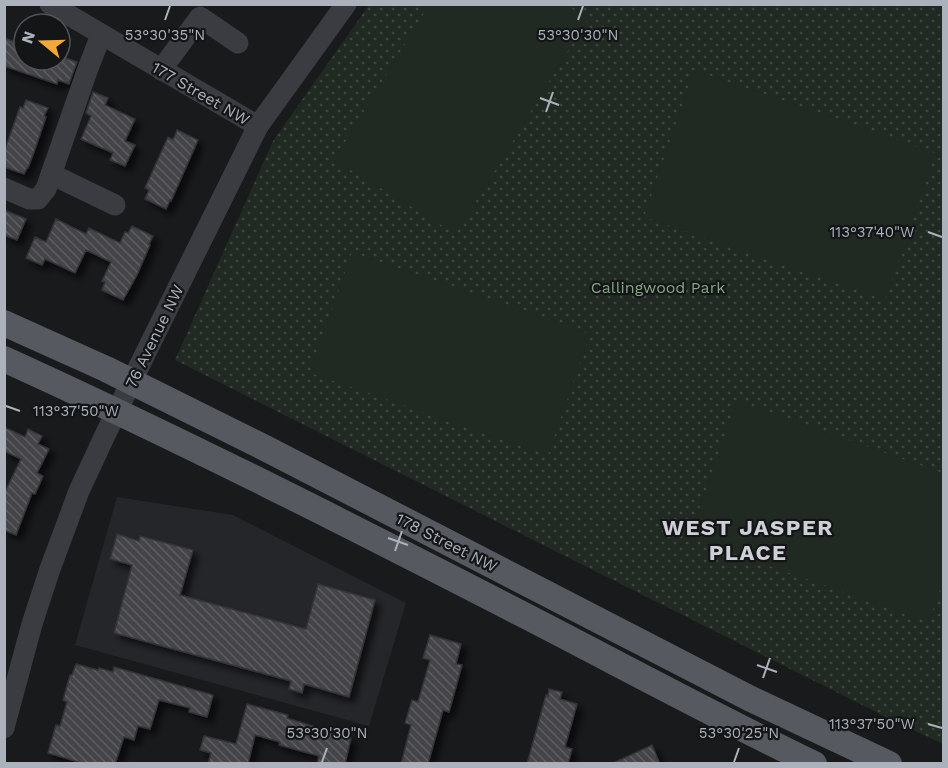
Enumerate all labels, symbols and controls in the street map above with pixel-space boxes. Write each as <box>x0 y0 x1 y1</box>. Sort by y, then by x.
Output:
north arrow <box>12 12 72 72</box>
text: 53°30'35"N <box>125 26 205 44</box>
text: 53°30'30"N <box>537 26 619 44</box>
text: N <box>17 29 39 46</box>
street label: 177 Street NW <box>148 58 253 129</box>
text: 113°37'40"W <box>829 223 915 241</box>
park label: Callingwood Park <box>591 278 725 297</box>
street label: 76 Avenue NW <box>121 282 188 391</box>
text: 113°37'50"W <box>33 402 119 420</box>
street label: 178 Street NW <box>393 509 501 576</box>
district label: WEST JASPER PLACE <box>662 515 834 565</box>
text: 113°37'50"W <box>829 715 915 733</box>
text: 53°30'30"N <box>286 724 368 742</box>
text: 53°30'25"N <box>699 724 779 742</box>

